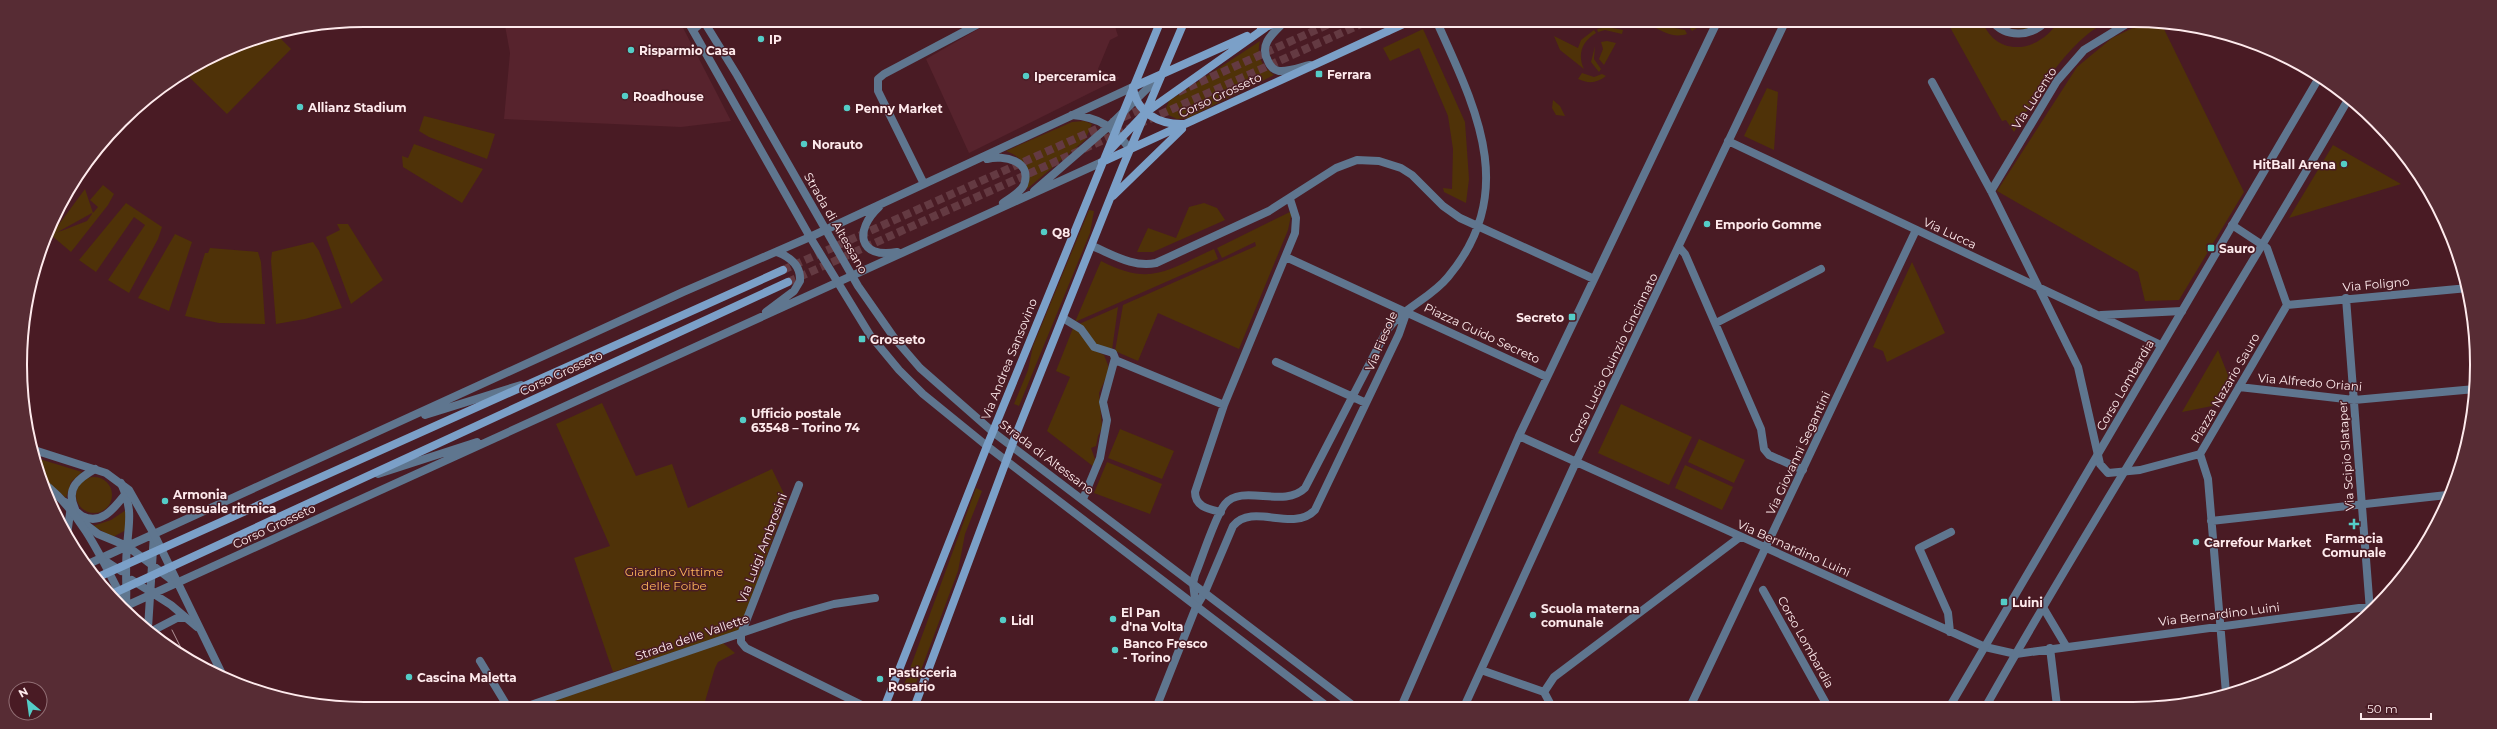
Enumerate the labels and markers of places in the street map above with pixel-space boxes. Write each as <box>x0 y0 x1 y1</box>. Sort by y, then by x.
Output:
place label: IP <box>769 32 782 47</box>
marker: IP <box>756 34 766 44</box>
place label: Risparmio Casa <box>639 43 736 58</box>
marker: Risparmio Casa <box>626 45 636 55</box>
place label: Ferrara <box>1327 67 1371 82</box>
place label: Iperceramica <box>1034 69 1116 84</box>
marker: Ferrara <box>1314 69 1324 79</box>
marker: Iperceramica <box>1021 71 1031 81</box>
place label: Roadhouse <box>633 89 704 104</box>
marker: Roadhouse <box>620 91 630 101</box>
place label: Allianz Stadium <box>307 100 407 115</box>
place label: Penny Market <box>855 101 943 116</box>
marker: Allianz Stadium <box>295 102 305 112</box>
marker: Penny Market <box>842 103 852 113</box>
place label: Norauto <box>812 137 863 152</box>
marker: Norauto <box>799 139 809 149</box>
place label: HitBall Arena <box>2253 157 2336 172</box>
marker: HitBall Arena <box>2339 159 2349 169</box>
place label: Emporio Gomme <box>1715 217 1822 232</box>
marker: Emporio Gomme <box>1702 219 1712 229</box>
place label: Q8 <box>1052 225 1070 240</box>
marker: Q8 <box>1039 227 1049 237</box>
place label: Sauro <box>2219 241 2255 256</box>
marker: Sauro <box>2206 243 2216 253</box>
place label: Secreto <box>1516 310 1564 325</box>
marker: Secreto <box>1567 312 1577 322</box>
place label: Grosseto <box>870 332 926 347</box>
marker: Grosseto <box>857 334 867 344</box>
place label: Ufficio postale 63548 – Torino 74 <box>751 406 860 435</box>
marker: Ufficio postale 63548 – Torino 74 <box>738 415 748 425</box>
place label: Armonia sensuale ritmica <box>172 487 277 516</box>
marker: Armonia sensuale ritmica <box>160 496 170 506</box>
marker: Farmacia Comunale <box>2349 519 2359 529</box>
place label: Farmacia Comunale <box>2322 531 2386 560</box>
place label: Carrefour Market <box>2204 535 2312 550</box>
marker: Carrefour Market <box>2191 537 2201 547</box>
place label: Luini <box>2012 595 2043 610</box>
marker: Luini <box>1999 597 2009 607</box>
place label: Scuola materna comunale <box>1541 601 1640 630</box>
place label: El Pan d'na Volta <box>1121 605 1183 634</box>
marker: Scuola materna comunale <box>1528 610 1538 620</box>
place label: Lidl <box>1011 613 1034 628</box>
marker: El Pan d'na Volta <box>1108 614 1118 624</box>
marker: Lidl <box>998 615 1008 625</box>
place label: Banco Fresco - Torino <box>1123 636 1208 665</box>
marker: Banco Fresco - Torino <box>1110 645 1120 655</box>
place label: Pasticceria Rosario <box>888 665 957 694</box>
place label: Cascina Maletta <box>417 670 517 685</box>
marker: Cascina Maletta <box>404 672 414 682</box>
marker: Pasticceria Rosario <box>875 674 885 684</box>

